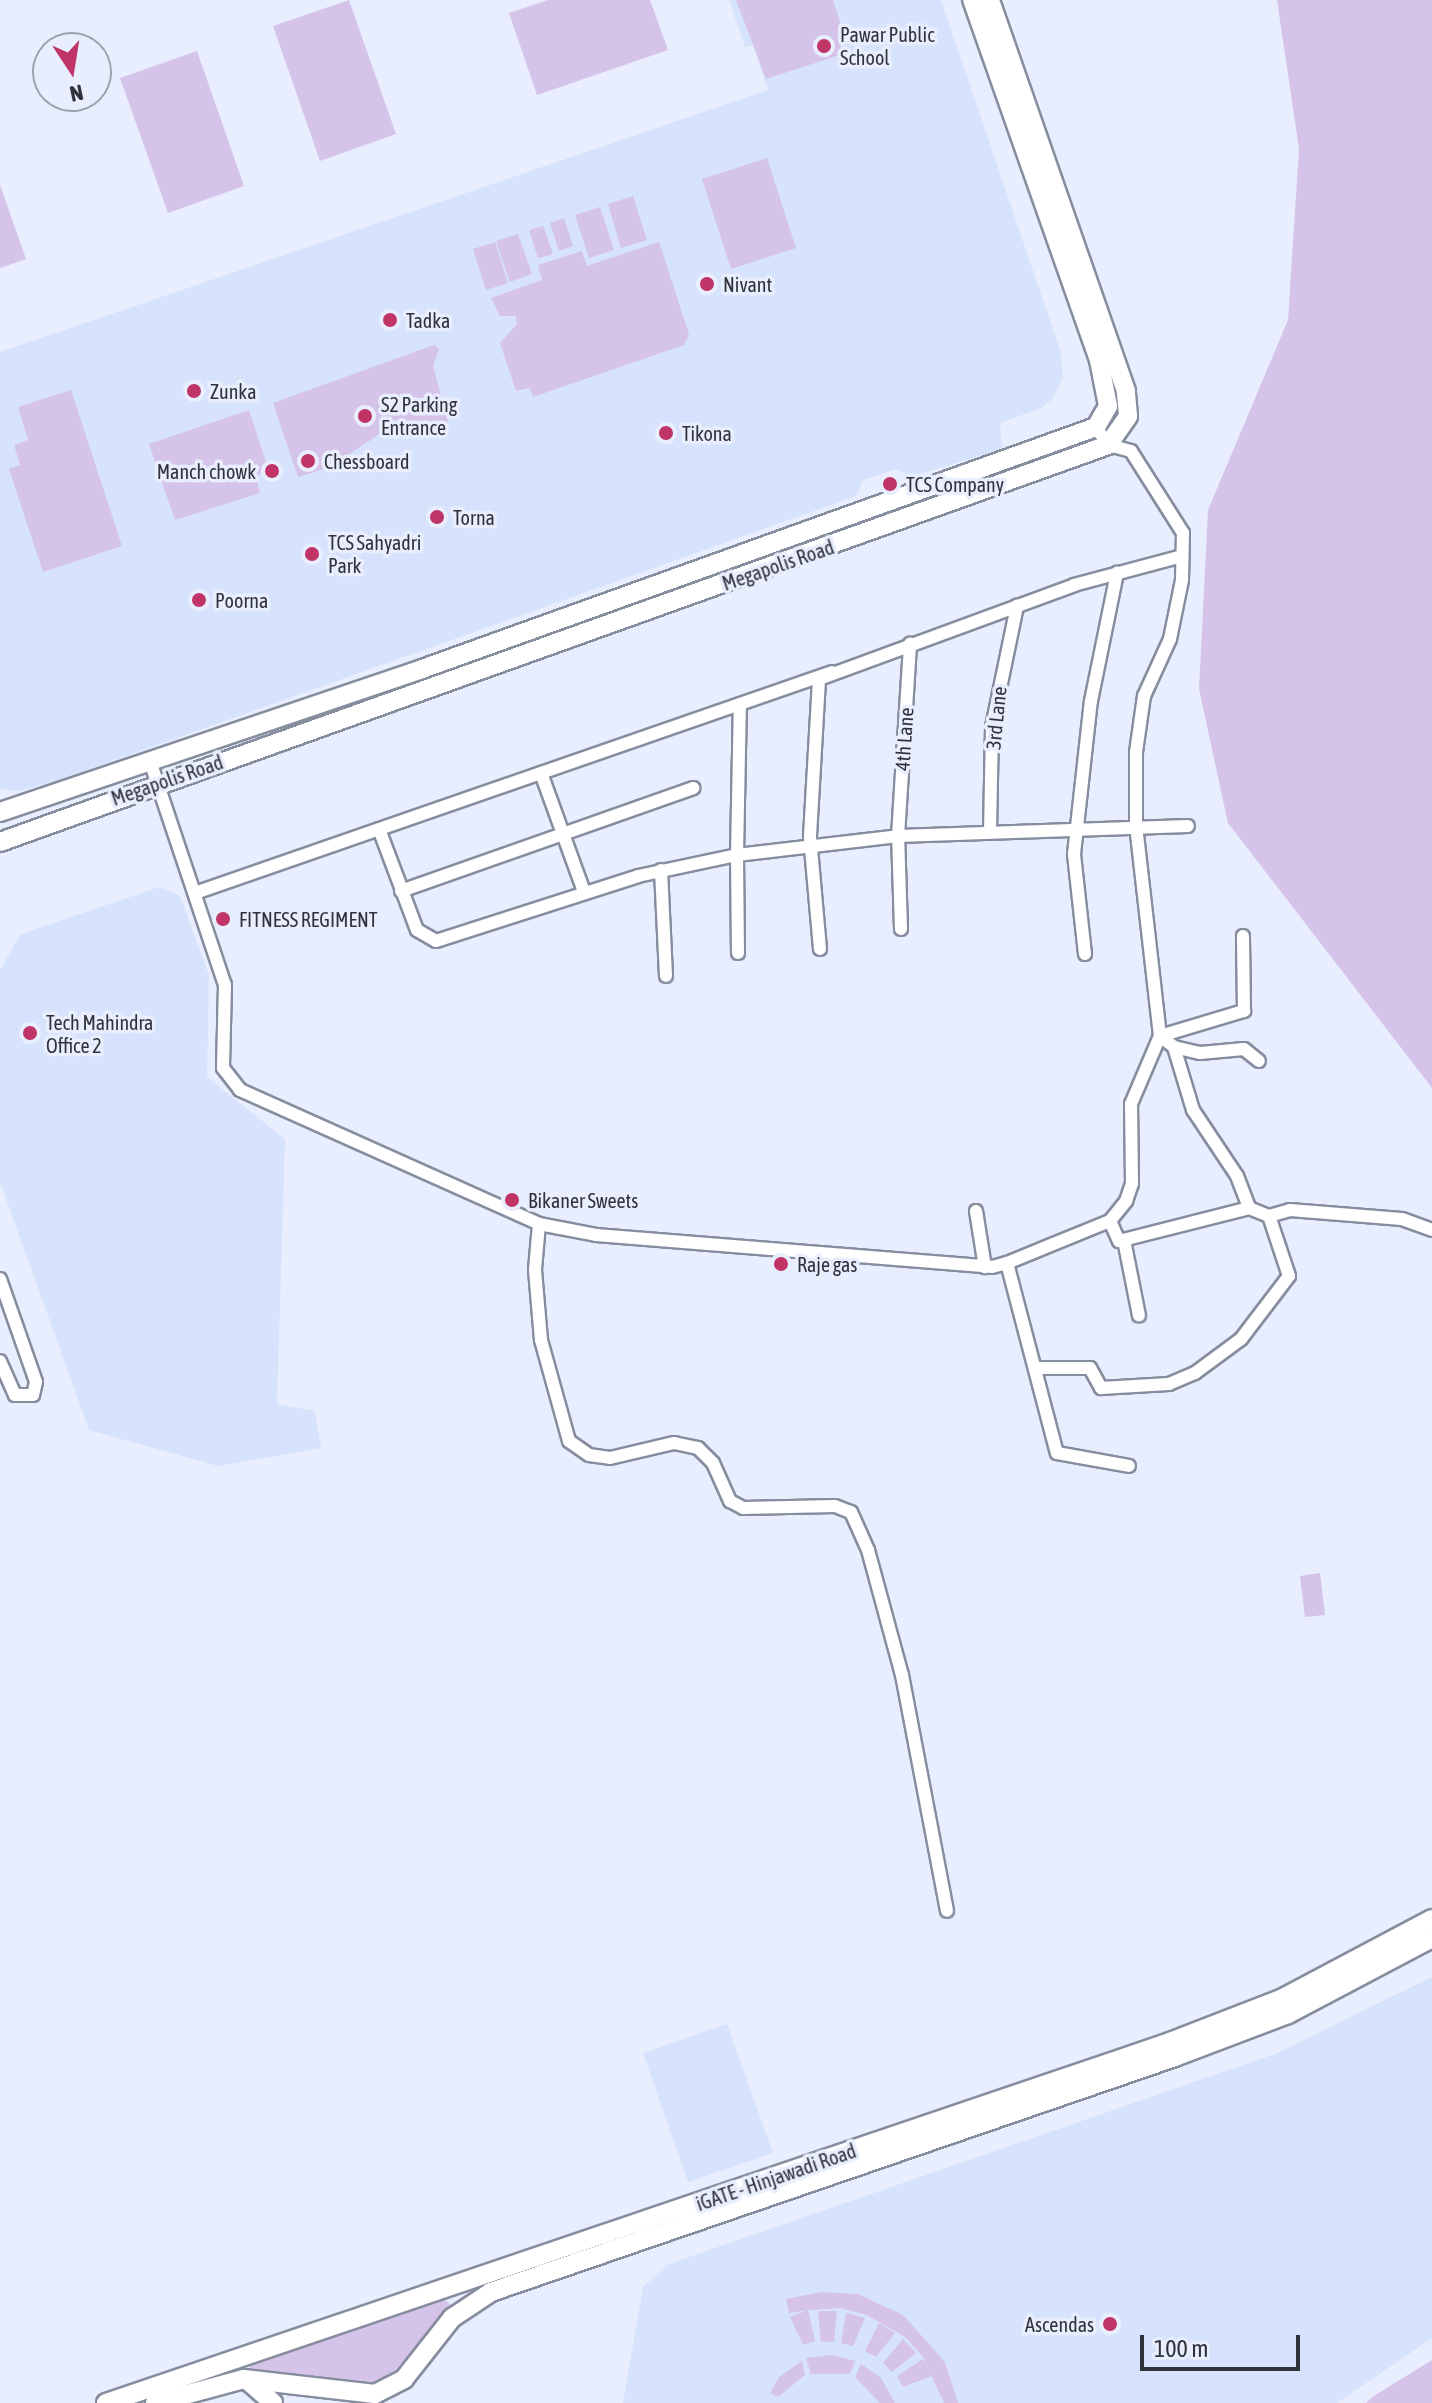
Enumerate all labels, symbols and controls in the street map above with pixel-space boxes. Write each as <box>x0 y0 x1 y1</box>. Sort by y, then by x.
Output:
place label: Pawar Public School <box>840 22 935 69</box>
north arrow <box>32 32 112 112</box>
marker: Pawar Public School <box>815 37 833 55</box>
text: N <box>68 79 86 108</box>
place label: Nivant <box>723 272 772 296</box>
marker: Nivant <box>698 275 716 293</box>
place label: Tadka <box>406 308 450 332</box>
marker: Tadka <box>381 311 399 329</box>
place label: Zunka <box>210 379 256 403</box>
marker: Zunka <box>185 382 203 400</box>
place label: S2 Parking Entrance <box>381 392 457 439</box>
marker: S2 Parking Entrance <box>356 407 374 425</box>
place label: Tikona <box>682 421 732 445</box>
marker: Tikona <box>657 424 675 442</box>
place label: Chessboard <box>324 449 409 473</box>
marker: Chessboard <box>299 452 317 470</box>
place label: Manch chowk <box>157 459 256 483</box>
marker: Manch chowk <box>263 462 281 480</box>
place label: TCS Company <box>906 472 1004 496</box>
marker: TCS Company <box>881 475 899 493</box>
place label: Torna <box>453 505 495 529</box>
marker: Torna <box>428 508 446 526</box>
place label: TCS Sahyadri Park <box>328 530 421 577</box>
street label: Megapolis Road <box>719 535 837 595</box>
marker: TCS Sahyadri Park <box>303 545 321 563</box>
place label: Poorna <box>215 588 268 612</box>
marker: Poorna <box>190 591 208 609</box>
street label: 3rd Lane <box>981 685 1011 751</box>
street label: 4th Lane <box>890 707 918 771</box>
street label: Megapolis Road <box>108 750 226 810</box>
place label: FITNESS REGIMENT <box>239 907 378 931</box>
marker: FITNESS REGIMENT <box>214 910 232 928</box>
place label: Tech Mahindra Office 2 <box>46 1010 153 1057</box>
marker: Tech Mahindra Office 2 <box>21 1024 39 1042</box>
place label: Bikaner Sweets <box>528 1188 638 1212</box>
marker: Bikaner Sweets <box>503 1191 521 1209</box>
place label: Raje gas <box>797 1252 857 1276</box>
marker: Raje gas <box>772 1255 790 1273</box>
street label: iGATE - Hinjawadi Road <box>693 2138 859 2216</box>
place label: Ascendas <box>1025 2312 1094 2336</box>
marker: Ascendas <box>1101 2315 1119 2333</box>
scale bar <box>1144 2319 1304 2369</box>
text: 100 m <box>1154 2335 1208 2362</box>

